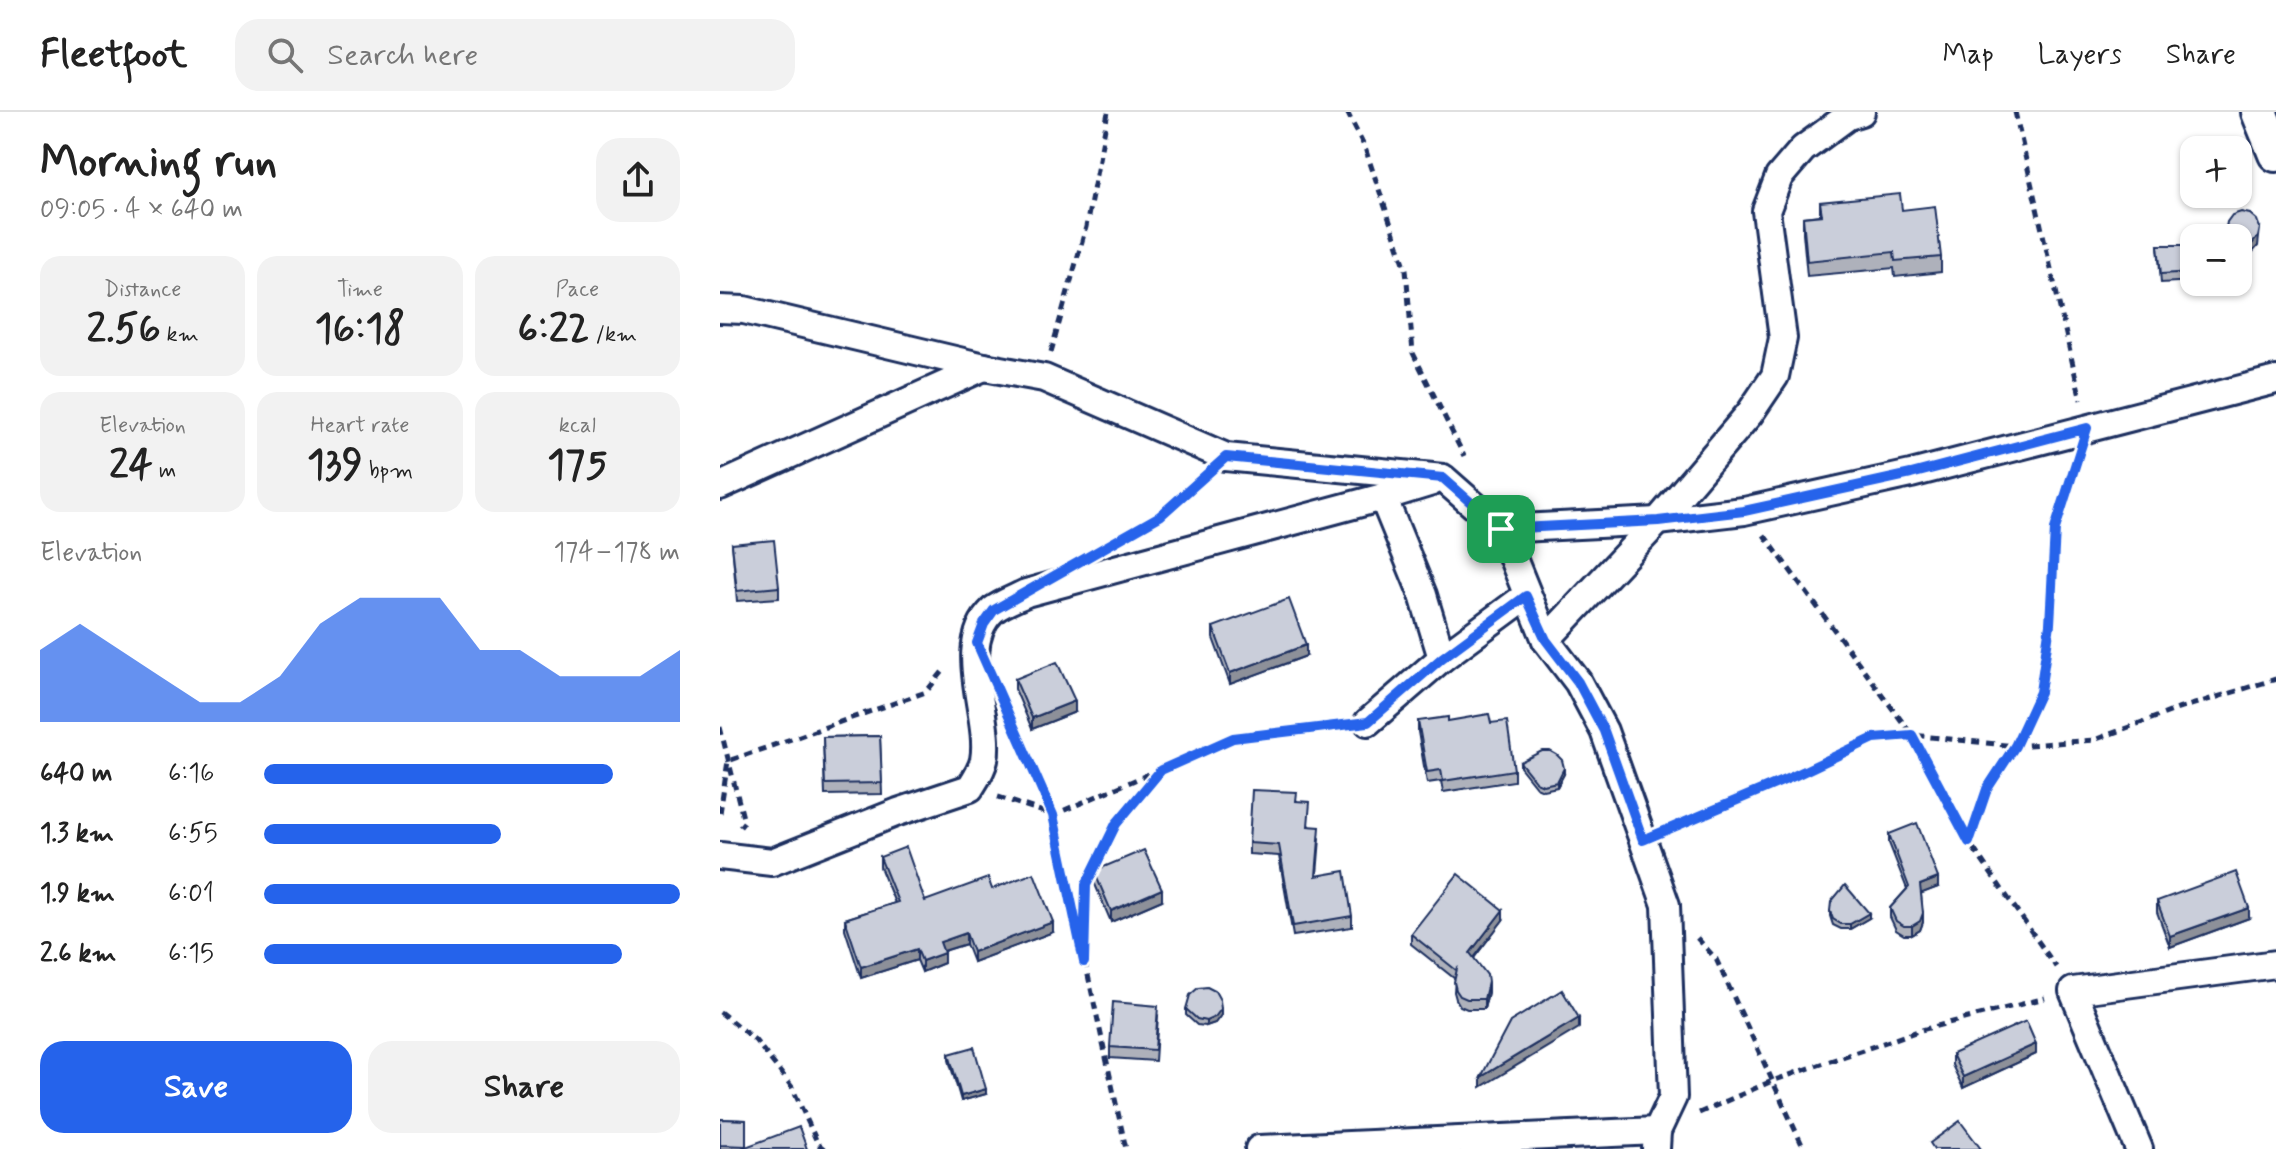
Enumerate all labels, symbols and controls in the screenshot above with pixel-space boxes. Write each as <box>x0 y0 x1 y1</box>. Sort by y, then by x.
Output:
search box <box>235 19 795 91</box>
text: Fleetfoot <box>40 31 187 80</box>
icon: search <box>263 33 307 77</box>
text: Search here <box>327 36 478 75</box>
text: Map <box>1943 37 1994 74</box>
text: Layers <box>2038 37 2122 74</box>
text: Share <box>2166 37 2236 74</box>
text: Morning run <box>40 134 277 192</box>
map controls <box>2180 136 2252 296</box>
button: + <box>2180 136 2252 208</box>
button: share <box>596 138 680 222</box>
text: 09:05 · 4 × 640 m <box>40 193 243 227</box>
button: − <box>2180 224 2252 296</box>
text: Distance <box>104 276 181 304</box>
text: Time <box>337 276 383 304</box>
text: Pace <box>555 276 599 304</box>
text: 2.56 <box>87 304 161 356</box>
text: 16:18 <box>315 304 405 356</box>
text: 6:22 <box>518 304 589 356</box>
text: km <box>161 321 199 349</box>
text: /km <box>589 321 637 349</box>
text: Elevation <box>99 412 186 440</box>
text: Heart rate <box>311 412 409 440</box>
text: kcal <box>559 412 596 440</box>
text: 24 <box>109 440 153 492</box>
text: 139 <box>307 440 363 492</box>
text: 175 <box>547 440 607 492</box>
text: m <box>153 457 176 485</box>
text: bpm <box>363 457 413 485</box>
pin <box>1467 495 1535 563</box>
icon: arrive <box>1479 507 1523 551</box>
text: Elevation <box>40 536 142 570</box>
text: 174–178 m <box>554 536 680 570</box>
text: 640 m <box>40 757 112 791</box>
text: 6:16 <box>168 757 214 791</box>
text: 1.3 km <box>40 817 114 851</box>
text: 6:55 <box>168 817 218 851</box>
text: 1.9 km <box>40 877 115 911</box>
text: 6:01 <box>168 877 214 911</box>
text: 2.6 km <box>40 937 116 971</box>
text: 6:15 <box>168 937 214 971</box>
button: Save <box>40 1041 352 1133</box>
button: Share <box>368 1041 680 1133</box>

